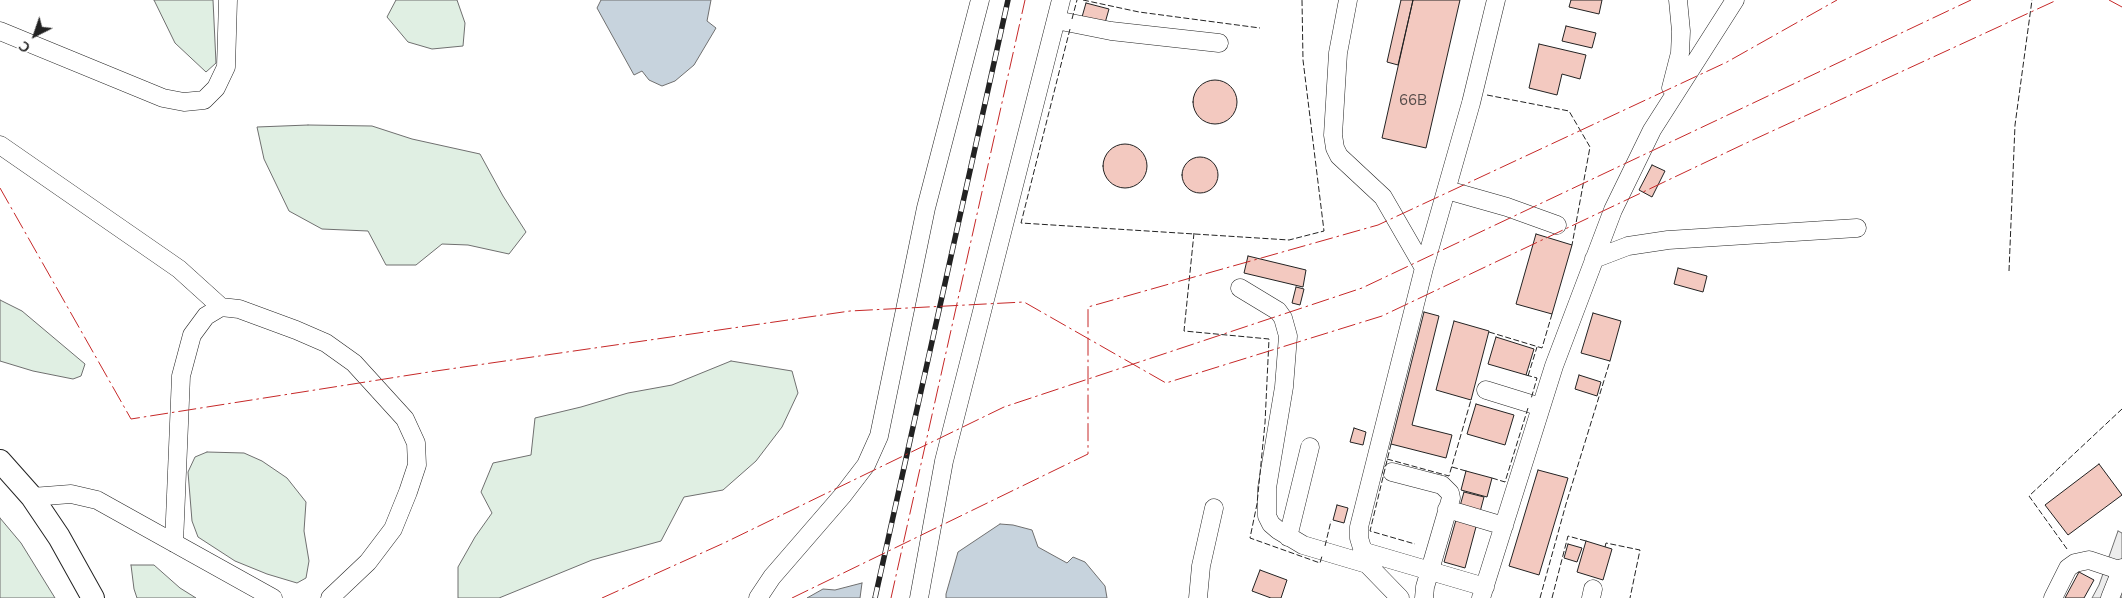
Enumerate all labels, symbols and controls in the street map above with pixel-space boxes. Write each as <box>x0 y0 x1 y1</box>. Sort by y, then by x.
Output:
north arrow <box>10 10 60 60</box>
text: С <box>15 36 35 57</box>
house number: 66В <box>1399 92 1427 110</box>

